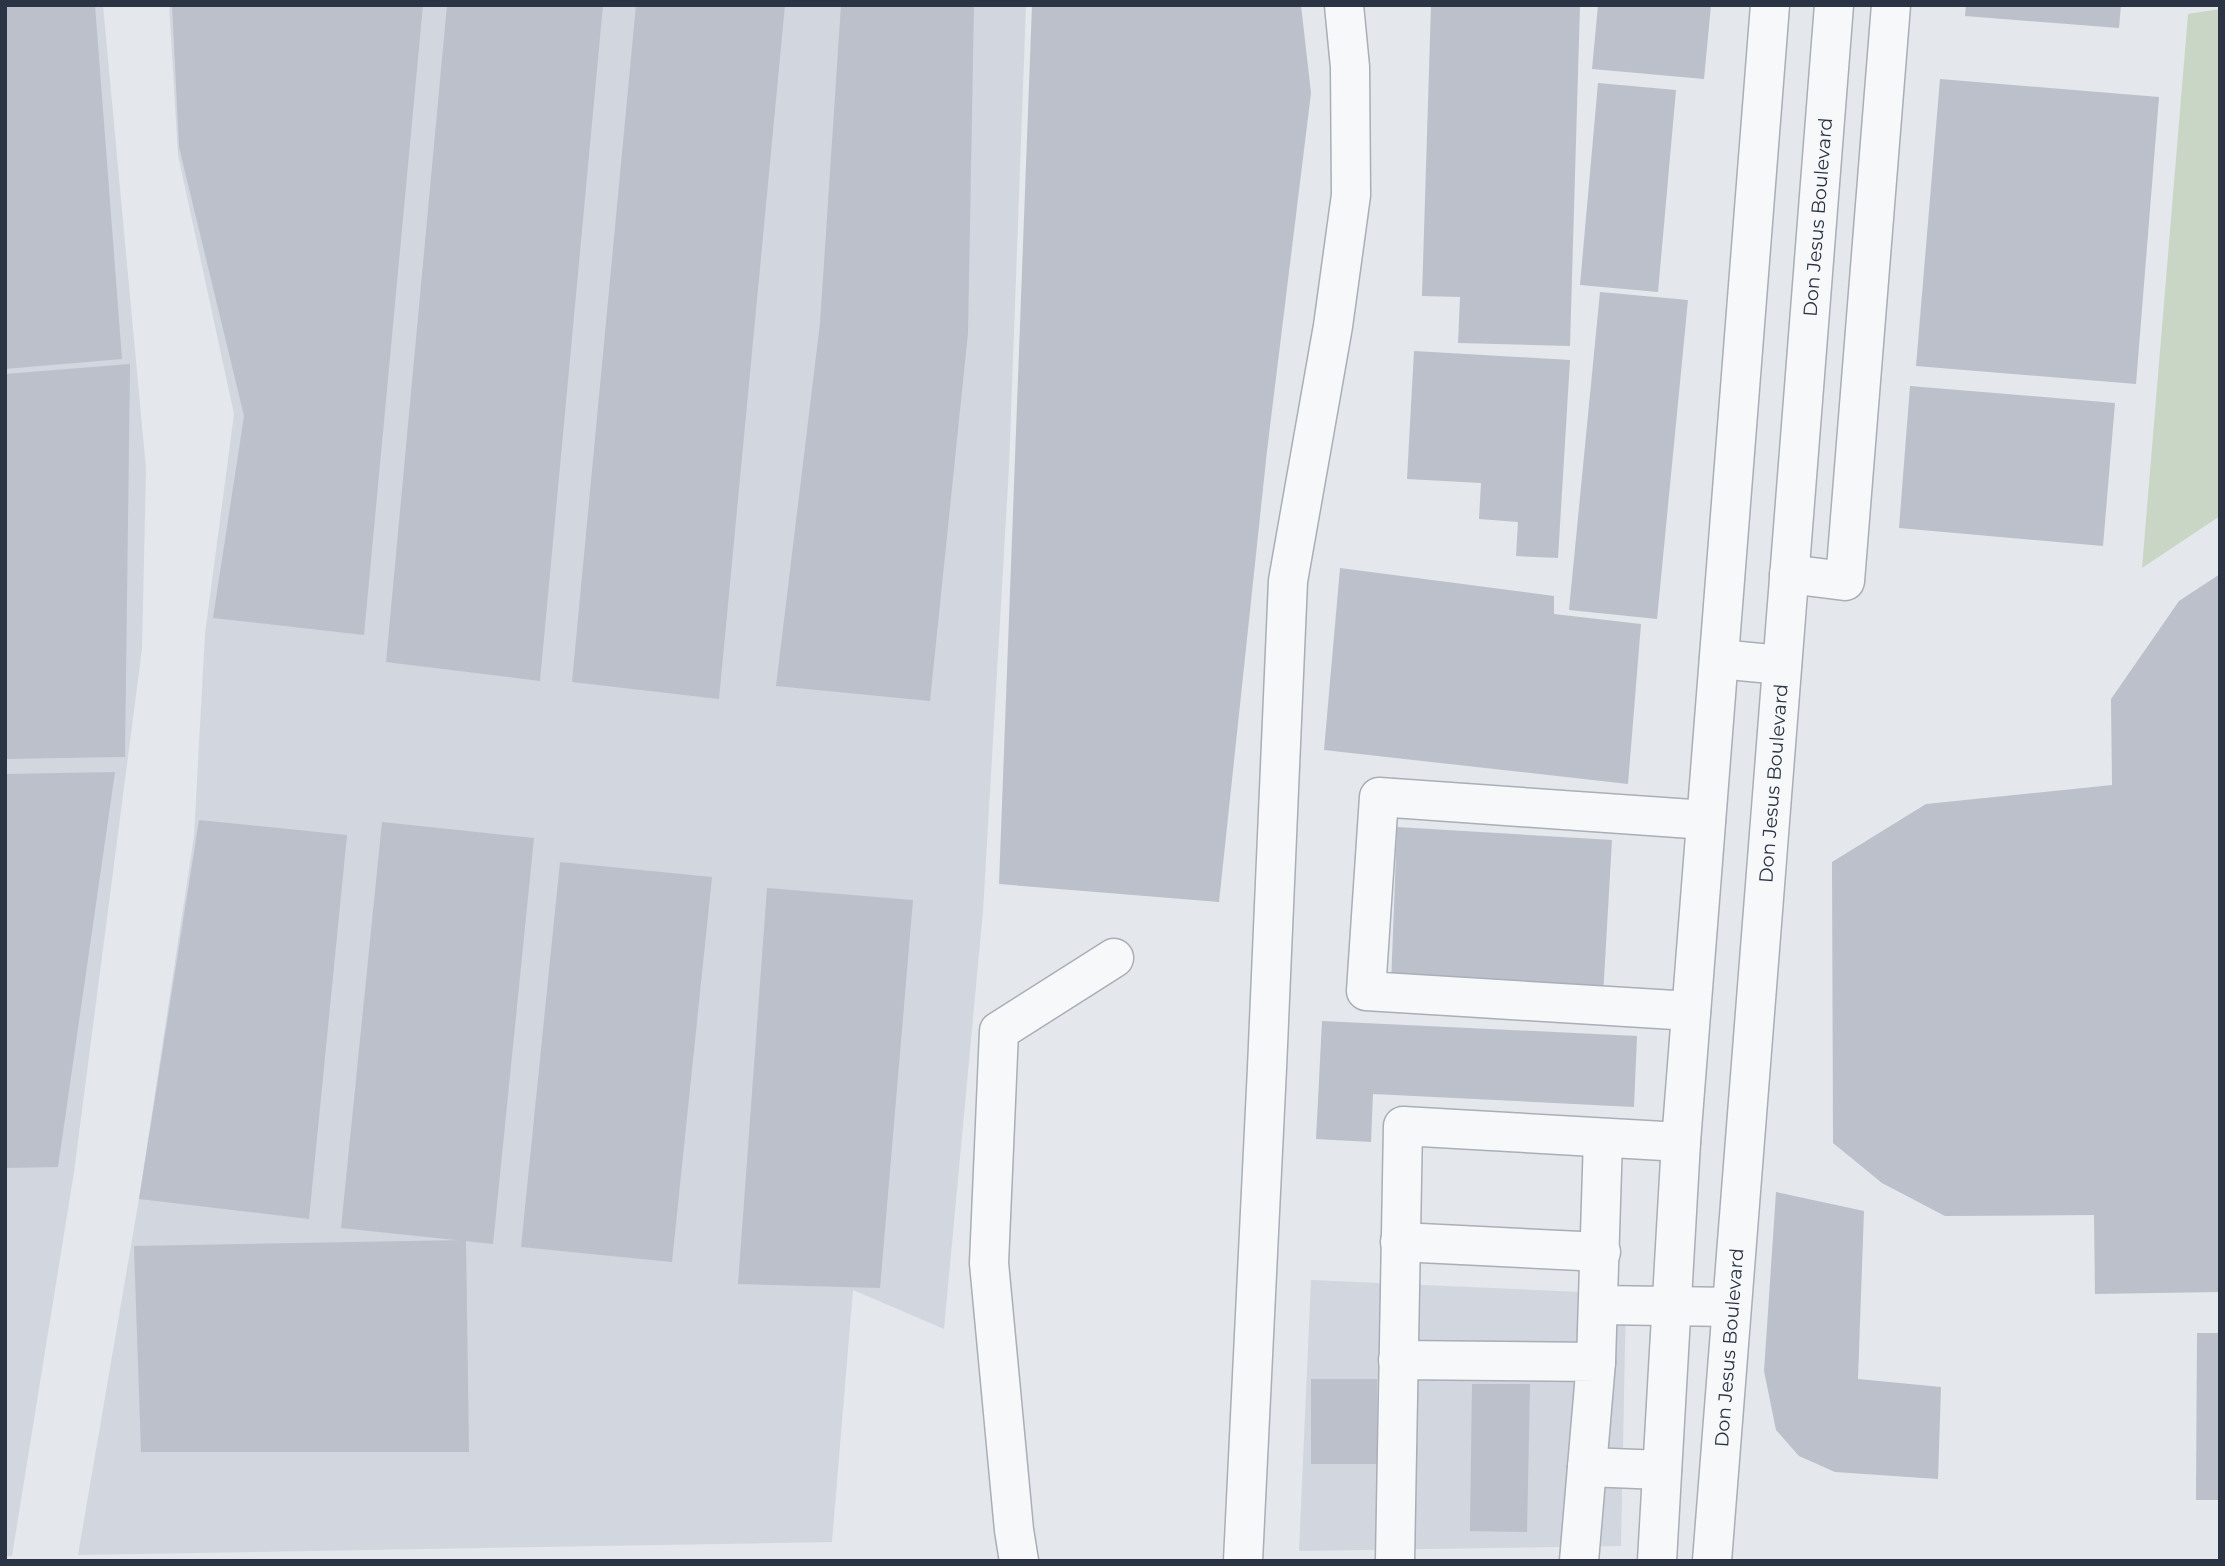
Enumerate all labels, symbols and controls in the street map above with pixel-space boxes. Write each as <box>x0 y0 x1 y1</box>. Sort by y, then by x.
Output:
street label: Don Jesus Boulevard <box>1799 117 1837 318</box>
street label: Don Jesus Boulevard <box>1754 683 1793 884</box>
street label: Don Jesus Boulevard <box>1710 1247 1748 1448</box>

